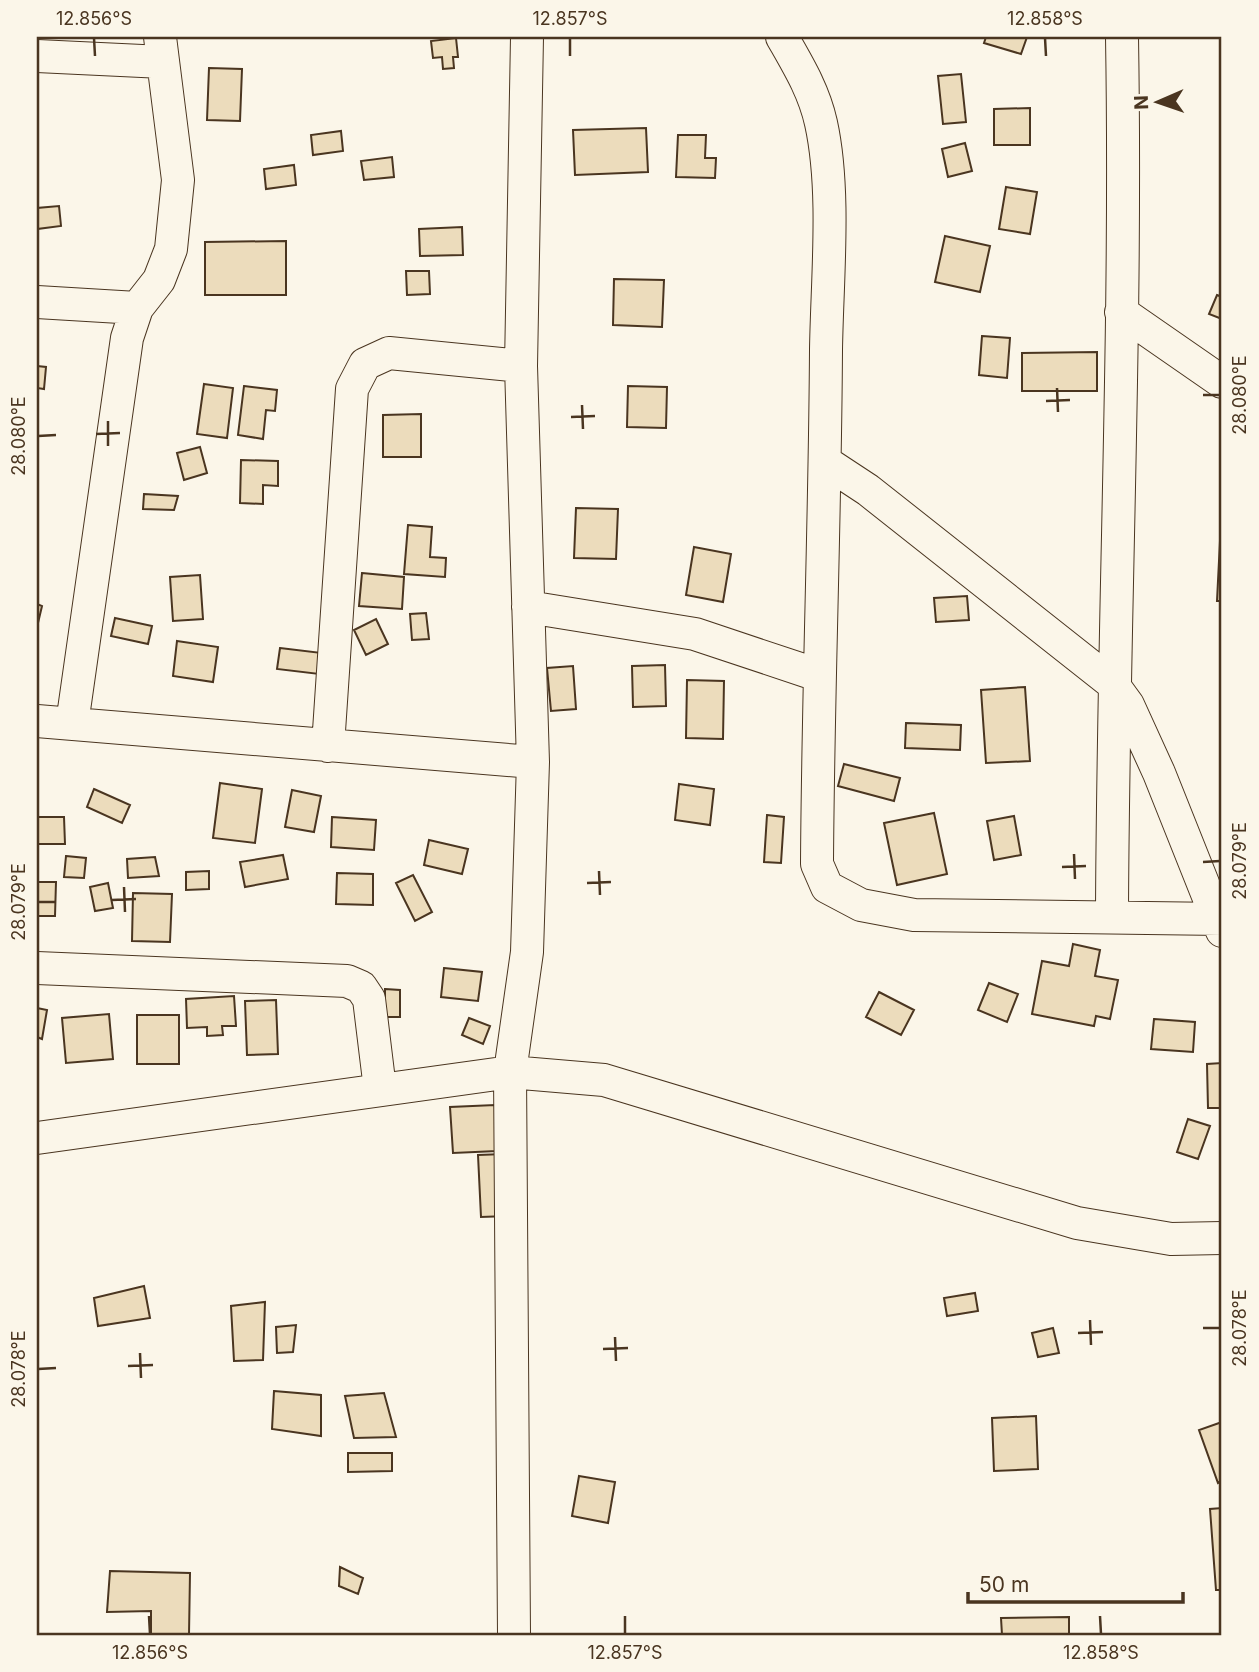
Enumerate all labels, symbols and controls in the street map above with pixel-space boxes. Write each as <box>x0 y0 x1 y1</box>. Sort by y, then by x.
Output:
text: 12.856°S <box>56 8 132 29</box>
text: 12.857°S <box>532 8 608 29</box>
text: 12.858°S <box>1007 8 1083 29</box>
north arrow <box>1122 66 1192 136</box>
text: N <box>1130 95 1153 110</box>
text: 28.080°E <box>1229 355 1250 435</box>
text: 28.080°E <box>8 396 29 476</box>
text: 28.079°E <box>1229 822 1250 900</box>
text: 28.079°E <box>8 863 29 941</box>
text: 28.078°E <box>1229 1289 1250 1367</box>
text: 28.078°E <box>8 1330 29 1408</box>
scale bar <box>968 1560 1184 1604</box>
text: 50 m <box>979 1572 1029 1597</box>
text: 12.856°S <box>112 1642 188 1663</box>
text: 12.857°S <box>587 1642 663 1663</box>
text: 12.858°S <box>1063 1642 1139 1663</box>

